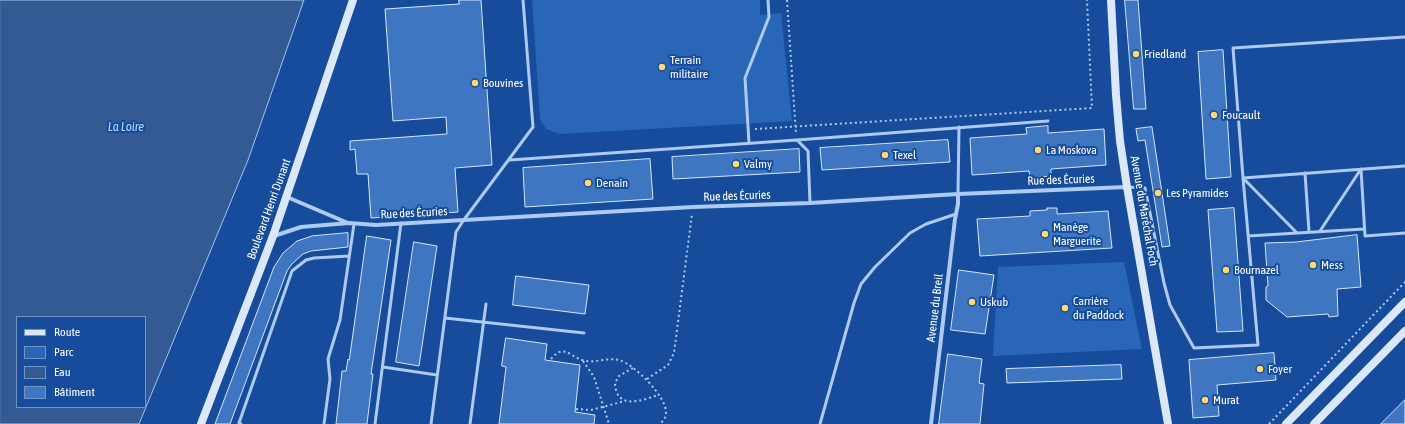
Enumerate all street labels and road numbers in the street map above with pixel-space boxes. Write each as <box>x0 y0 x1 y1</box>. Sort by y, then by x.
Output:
street label: Avenue du Maréchal Foch <box>1127 155 1161 267</box>
street label: Boulevard Henri Dunant <box>244 157 294 261</box>
street label: Rue des Écuries <box>1027 172 1095 188</box>
street label: Rue des Écuries <box>703 188 771 204</box>
street label: Rue des Écuries <box>380 204 448 222</box>
street label: Avenue du Breil <box>924 273 946 343</box>

